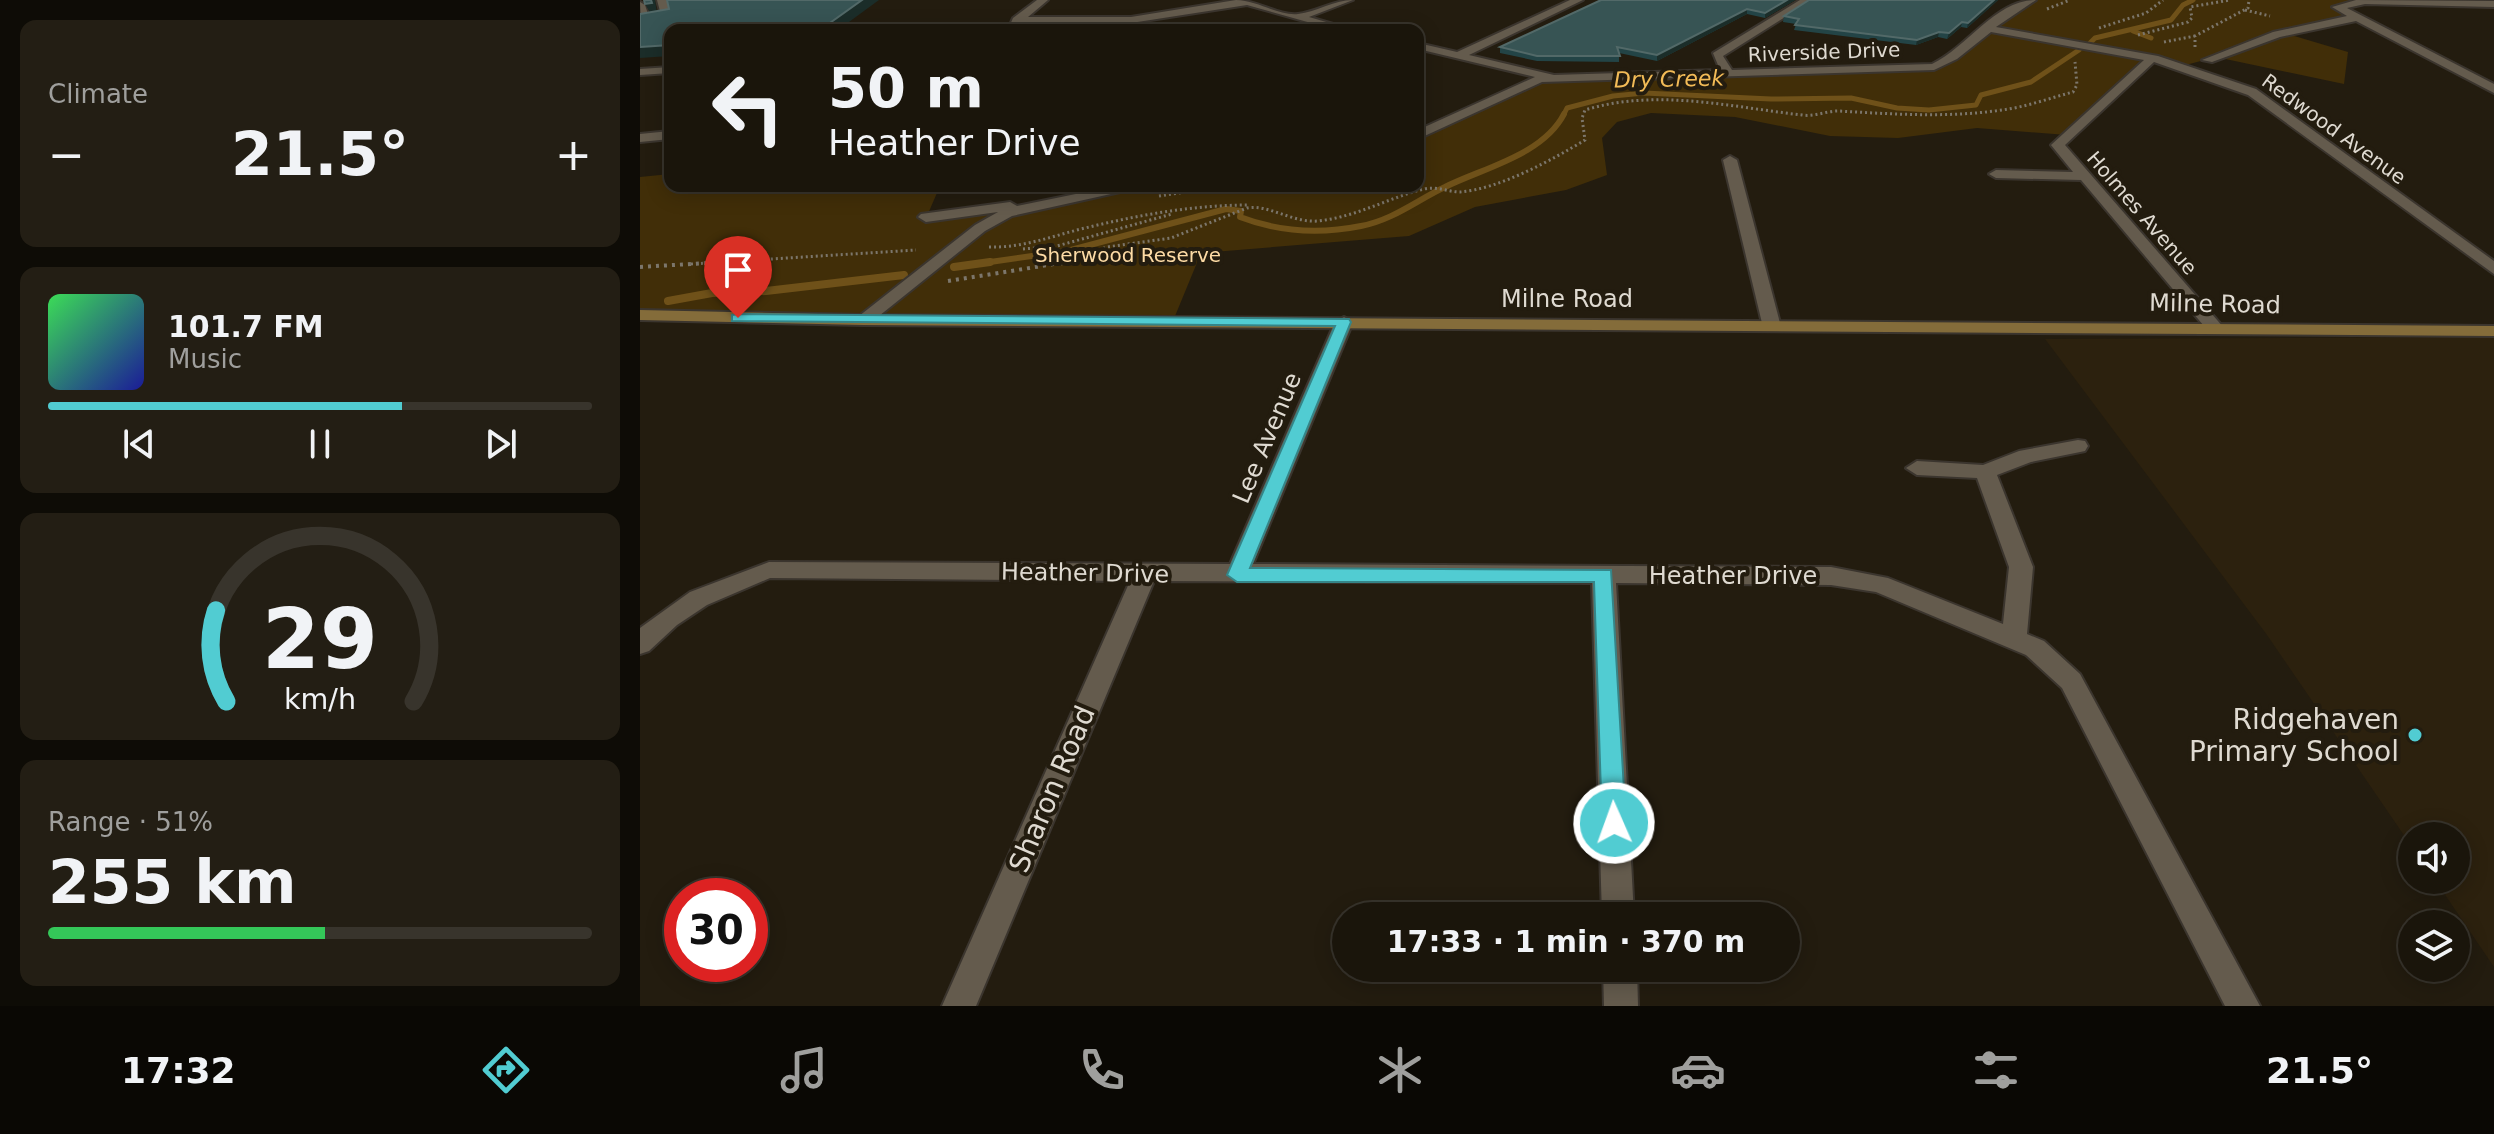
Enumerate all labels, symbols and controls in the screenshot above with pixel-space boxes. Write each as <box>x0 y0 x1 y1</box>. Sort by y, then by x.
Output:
street label: Riverside Drive <box>1747 37 1901 67</box>
text: 50 m <box>828 55 984 120</box>
icon: left <box>696 56 800 160</box>
water label: Dry Creek <box>1614 66 1726 92</box>
street label: Redwood Avenue <box>2257 69 2411 189</box>
text: Climate <box>48 79 148 109</box>
text: 21.5° <box>231 119 409 189</box>
text: Heather Drive <box>828 122 1081 163</box>
text: − <box>48 129 85 180</box>
text: + <box>555 129 592 180</box>
street label: Holmes Avenue <box>2082 146 2202 280</box>
pin <box>704 236 772 318</box>
park label: Sherwood Reserve <box>1035 243 1221 267</box>
icon: arrive <box>716 248 760 292</box>
street label: Milne Road <box>1501 285 1633 313</box>
street label: Milne Road <box>2149 289 2281 319</box>
text: 101.7 FM <box>168 309 324 344</box>
text: Music <box>168 344 242 374</box>
street label: Lee Avenue <box>1227 368 1307 508</box>
icon: previous <box>117 422 161 466</box>
icon: pause <box>298 422 342 466</box>
icon: next <box>479 422 523 466</box>
street label: Heather Drive <box>1001 558 1169 588</box>
street label: Heather Drive <box>1649 562 1817 590</box>
text: 29 <box>262 591 378 688</box>
text: km/h <box>284 682 356 716</box>
street label: Sharon Road <box>1002 701 1102 877</box>
place label: Ridgehaven Primary School <box>2189 703 2399 768</box>
marker: Ridgehaven Primary School <box>2406 726 2424 744</box>
position arrow <box>1572 781 1656 865</box>
text: Range · 51% <box>48 807 213 837</box>
map controls <box>2398 822 2470 982</box>
button: sound <box>2398 822 2470 894</box>
text: 255 km <box>48 847 297 917</box>
speed limit sign: 30 <box>664 878 768 982</box>
button: layers <box>2398 910 2470 982</box>
text: 17:33 · 1 min · 370 m <box>1387 924 1745 959</box>
icon: directions <box>478 1042 534 1098</box>
icon: music <box>776 1042 832 1098</box>
icon: phone <box>1074 1042 1130 1098</box>
icon: climate <box>1372 1042 1428 1098</box>
icon: car <box>1670 1042 1726 1098</box>
icon: filters <box>1968 1042 2024 1098</box>
text: 17:32 <box>121 1050 236 1091</box>
text: 21.5° <box>2266 1050 2373 1091</box>

